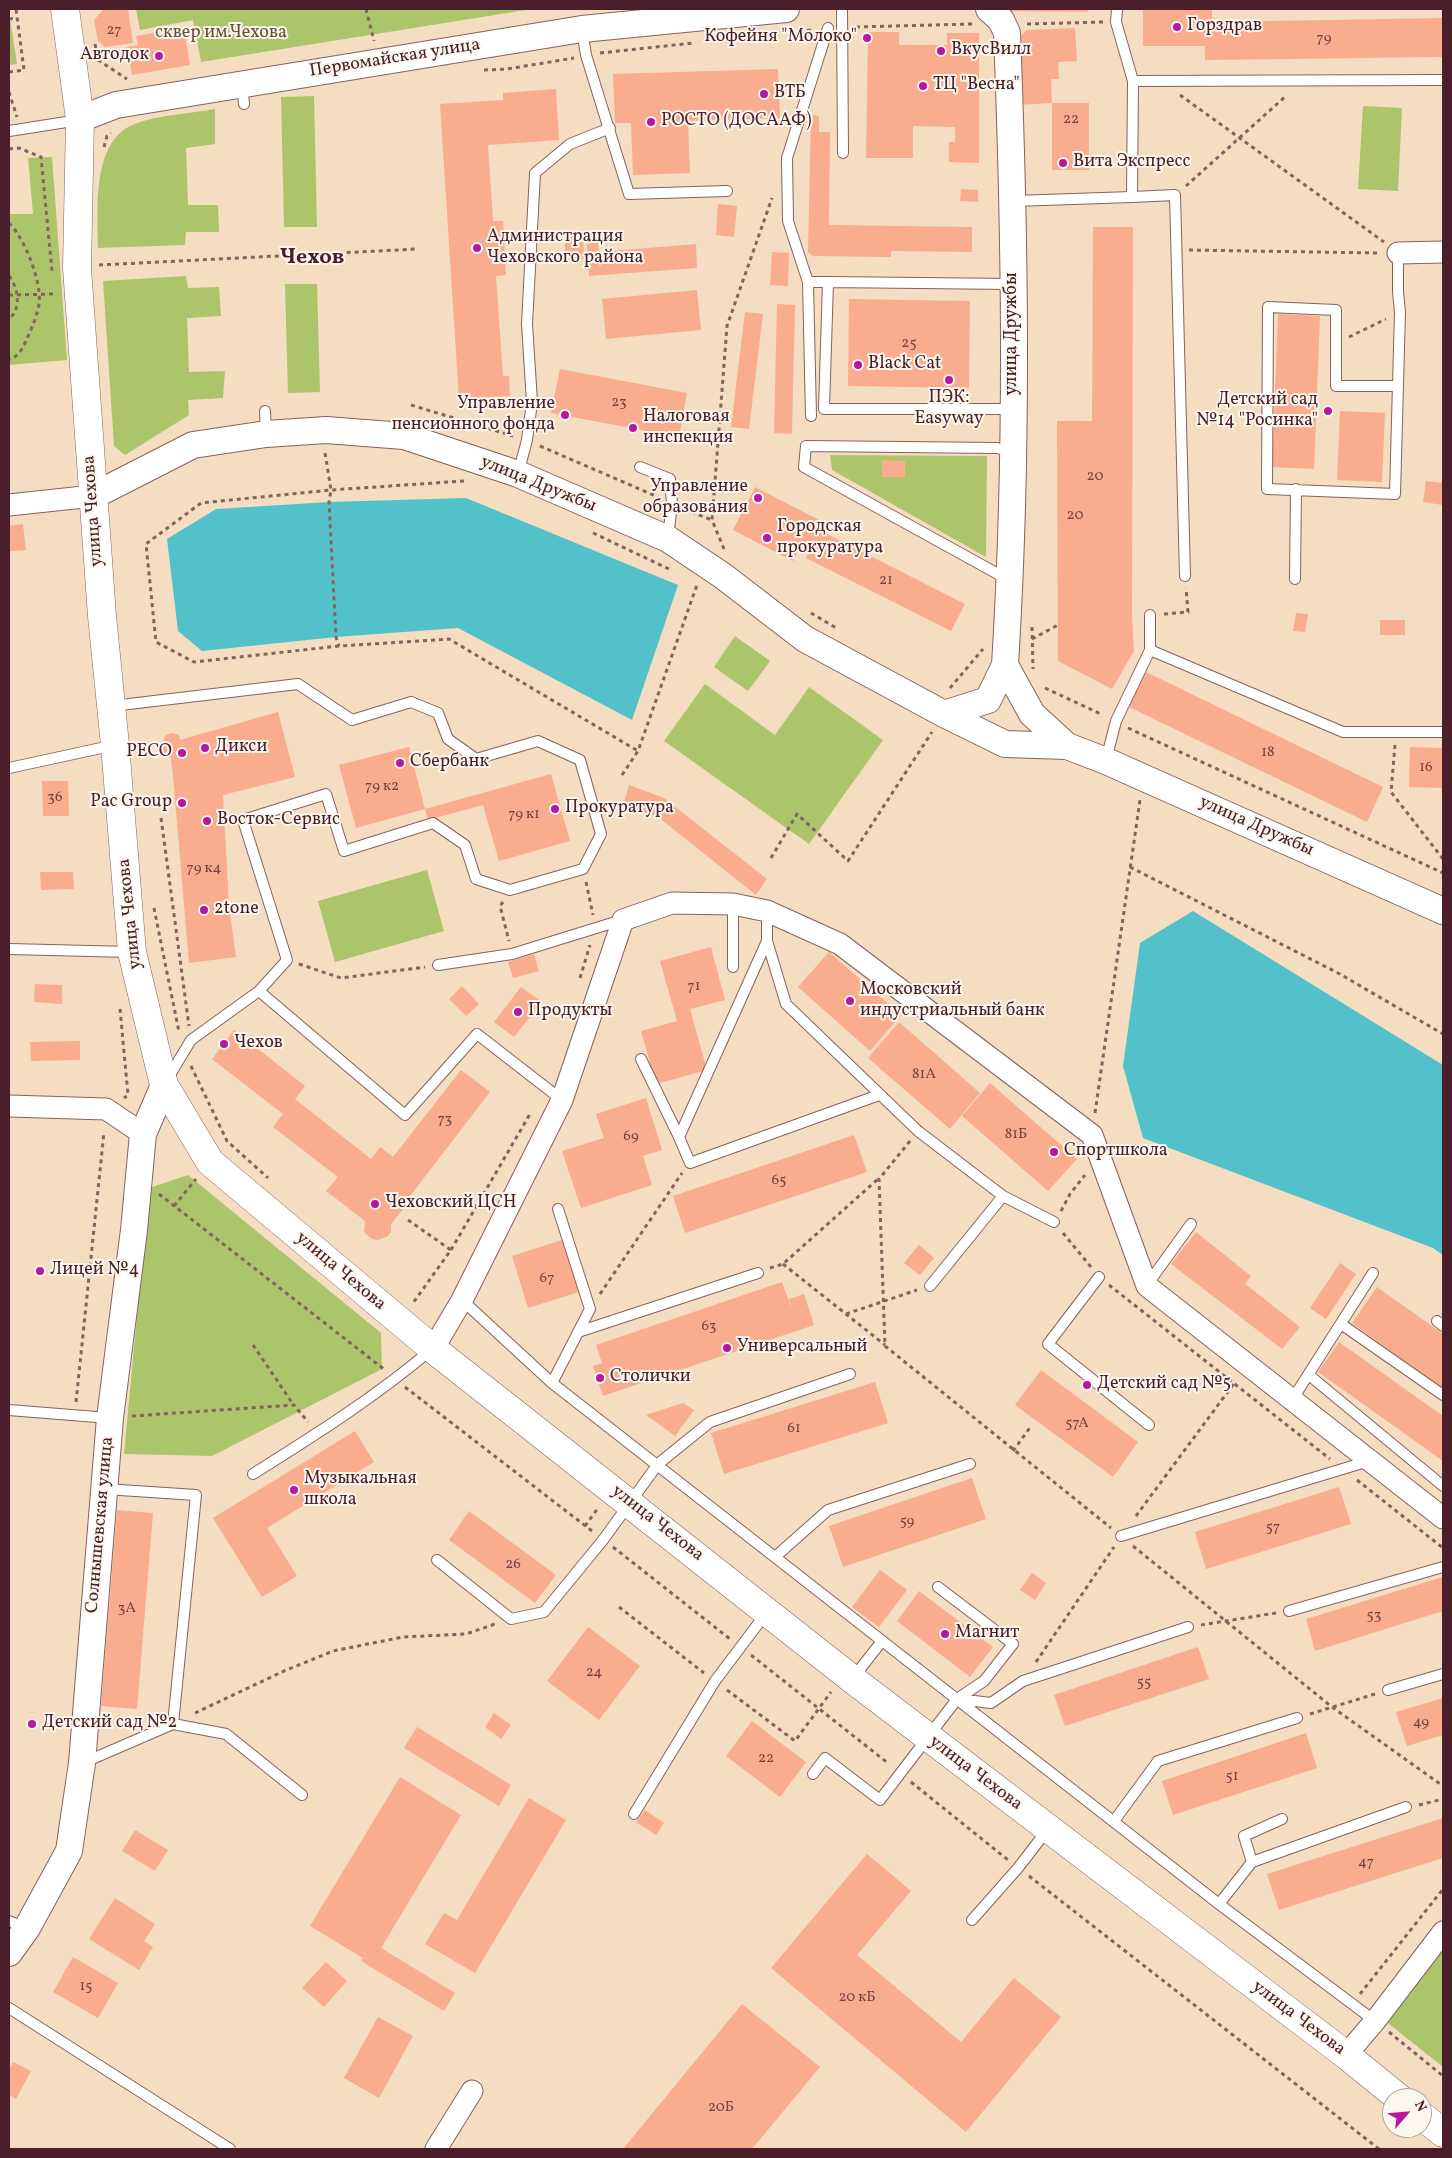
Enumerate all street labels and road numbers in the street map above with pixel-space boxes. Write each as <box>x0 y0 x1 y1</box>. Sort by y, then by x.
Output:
street label: Первомайская улица <box>308 35 482 83</box>
street label: улица Дружбы <box>1002 272 1024 396</box>
street label: улица Дружбы <box>477 452 599 518</box>
street label: улица Чехова <box>79 455 109 567</box>
street label: улица Дружбы <box>1195 792 1317 862</box>
street label: улица Чехова <box>114 857 148 971</box>
street label: улица Чехова <box>290 1228 390 1316</box>
street label: Солнышевская улица <box>83 1436 119 1614</box>
street label: улица Чехова <box>606 1481 708 1567</box>
street label: улица Чехова <box>924 1732 1026 1816</box>
street label: улица Чехова <box>1247 1977 1349 2061</box>

